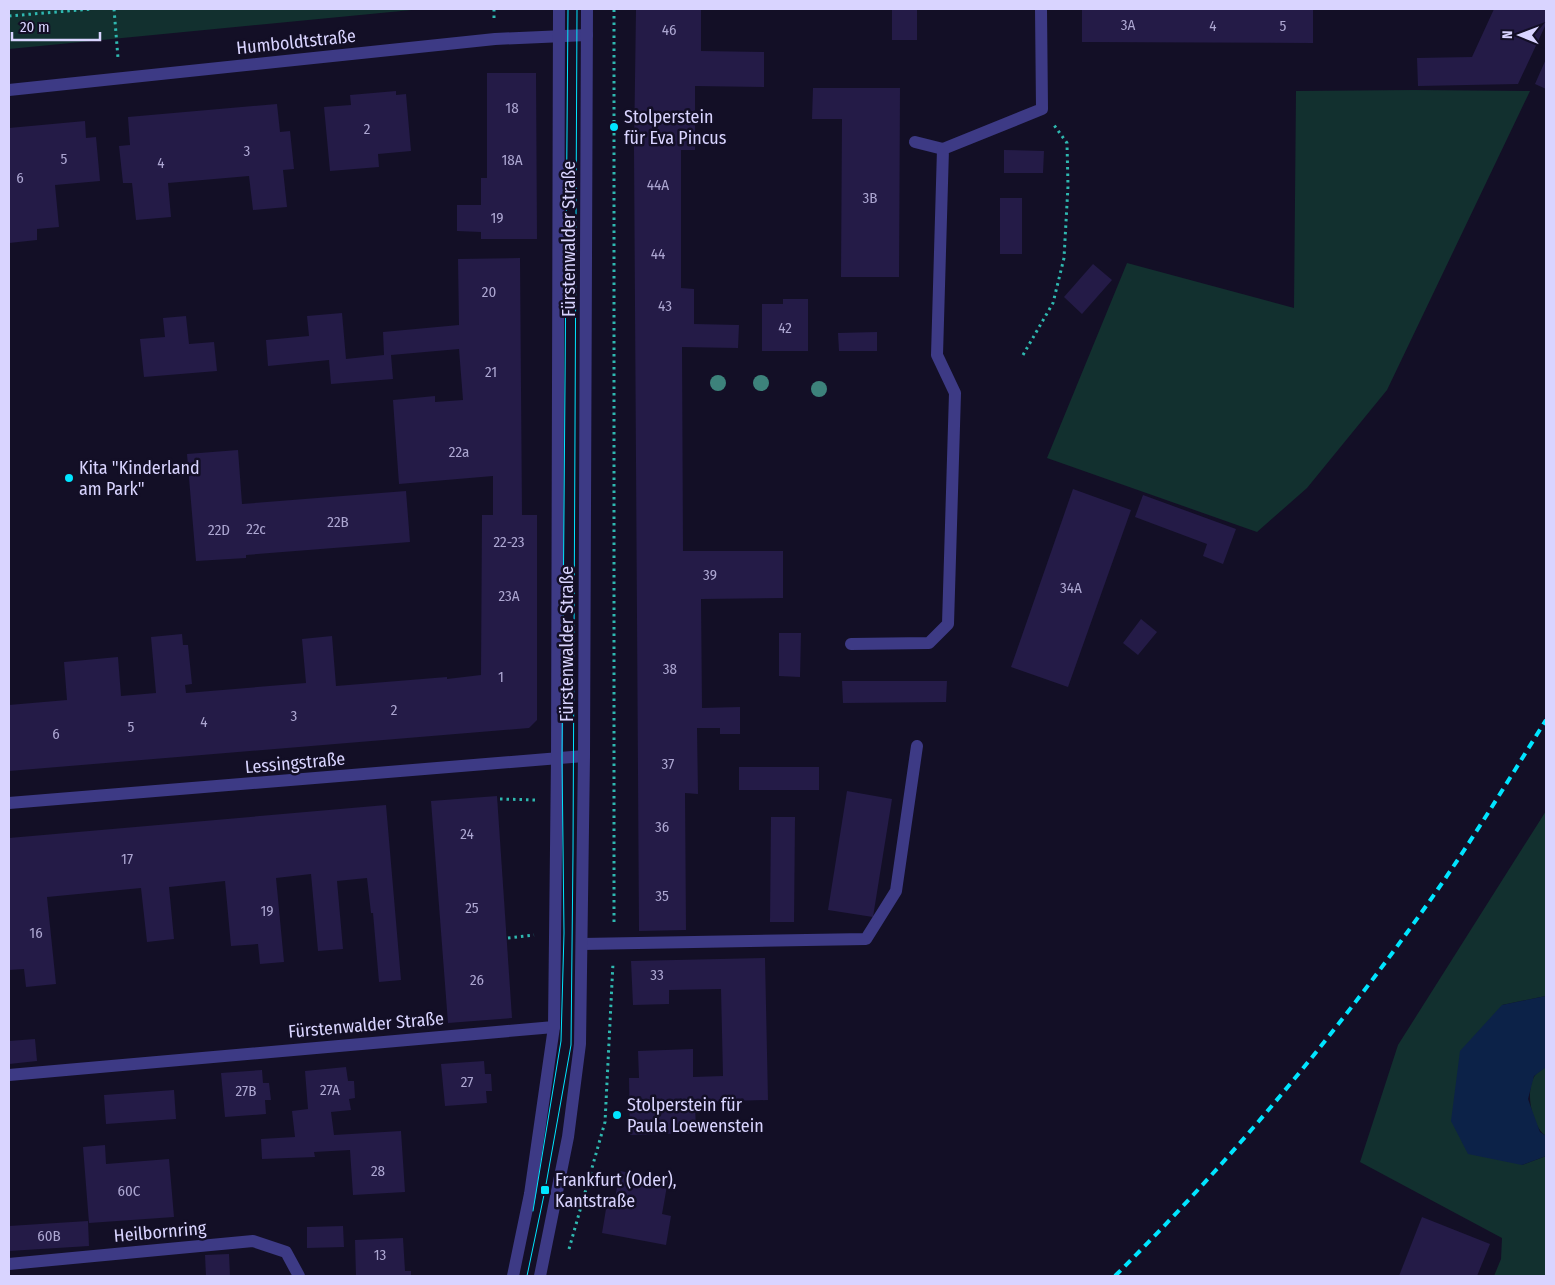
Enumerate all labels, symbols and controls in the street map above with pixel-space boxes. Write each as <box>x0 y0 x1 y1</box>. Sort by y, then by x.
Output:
scale bar <box>12 10 100 42</box>
north arrow <box>1495 10 1545 60</box>
house number: 3A <box>1121 16 1135 34</box>
house number: 4 <box>1209 17 1217 35</box>
house number: 5 <box>1280 17 1287 35</box>
text: 20 m <box>20 18 50 36</box>
house number: 46 <box>662 21 676 39</box>
street label: Humboldtstraße <box>235 25 357 59</box>
text: N <box>1499 30 1516 39</box>
house number: 18 <box>505 99 519 117</box>
place label: Stolperstein für Eva Pincus <box>624 106 727 149</box>
house number: 2 <box>364 120 371 138</box>
marker: Stolperstein für Eva Pincus <box>608 121 620 133</box>
house number: 3 <box>244 142 251 160</box>
house number: 5 <box>61 150 68 168</box>
house number: 18A <box>501 151 523 169</box>
house number: 4 <box>157 154 165 172</box>
street label: Fürstenwalder Straße <box>558 161 580 317</box>
house number: 6 <box>16 169 24 187</box>
house number: 44A <box>647 176 669 194</box>
house number: 3B <box>863 189 877 207</box>
house number: 19 <box>490 209 504 227</box>
house number: 44 <box>651 245 665 263</box>
house number: 20 <box>482 283 496 301</box>
house number: 43 <box>658 297 672 315</box>
house number: 42 <box>778 319 792 337</box>
house number: 21 <box>485 363 497 381</box>
house number: 22a <box>449 443 469 461</box>
place label: Kita "Kinderland am Park" <box>79 457 200 500</box>
marker: Kita "Kinderland am Park" <box>63 472 75 484</box>
house number: 22B <box>327 513 349 531</box>
house number: 22c <box>246 520 266 538</box>
house number: 22D <box>208 521 230 539</box>
house number: 22-23 <box>493 533 525 551</box>
street label: Fürstenwalder Straße <box>556 566 578 722</box>
house number: 39 <box>703 566 717 584</box>
house number: 34A <box>1060 579 1082 597</box>
house number: 23A <box>498 587 520 605</box>
house number: 38 <box>663 660 677 678</box>
house number: 1 <box>498 668 504 686</box>
house number: 2 <box>391 701 398 719</box>
house number: 3 <box>291 707 298 725</box>
house number: 4 <box>200 713 208 731</box>
house number: 5 <box>128 718 135 736</box>
house number: 6 <box>52 725 60 743</box>
street label: Lessingstraße <box>244 748 346 778</box>
house number: 37 <box>662 755 674 773</box>
house number: 36 <box>655 818 669 836</box>
house number: 24 <box>460 825 474 843</box>
house number: 17 <box>121 850 133 868</box>
house number: 35 <box>655 887 669 905</box>
house number: 25 <box>465 899 479 917</box>
house number: 19 <box>260 902 274 920</box>
house number: 16 <box>29 924 43 942</box>
house number: 33 <box>650 966 664 984</box>
house number: 26 <box>470 971 484 989</box>
street label: Fürstenwalder Straße <box>287 1007 445 1043</box>
house number: 27 <box>461 1073 473 1091</box>
house number: 27A <box>320 1081 340 1099</box>
house number: 27B <box>236 1082 256 1100</box>
place label: Stolperstein für Paula Loewenstein <box>627 1094 764 1137</box>
marker: Stolperstein für Paula Loewenstein <box>611 1109 623 1121</box>
house number: 28 <box>371 1162 385 1180</box>
place label: Frankfurt (Oder), Kantstraße <box>555 1169 677 1212</box>
house number: 60C <box>118 1182 141 1200</box>
marker: Frankfurt (Oder), Kantstraße <box>539 1184 551 1196</box>
street label: Heilbornring <box>113 1217 208 1247</box>
house number: 60B <box>37 1227 61 1245</box>
house number: 13 <box>374 1246 387 1264</box>

